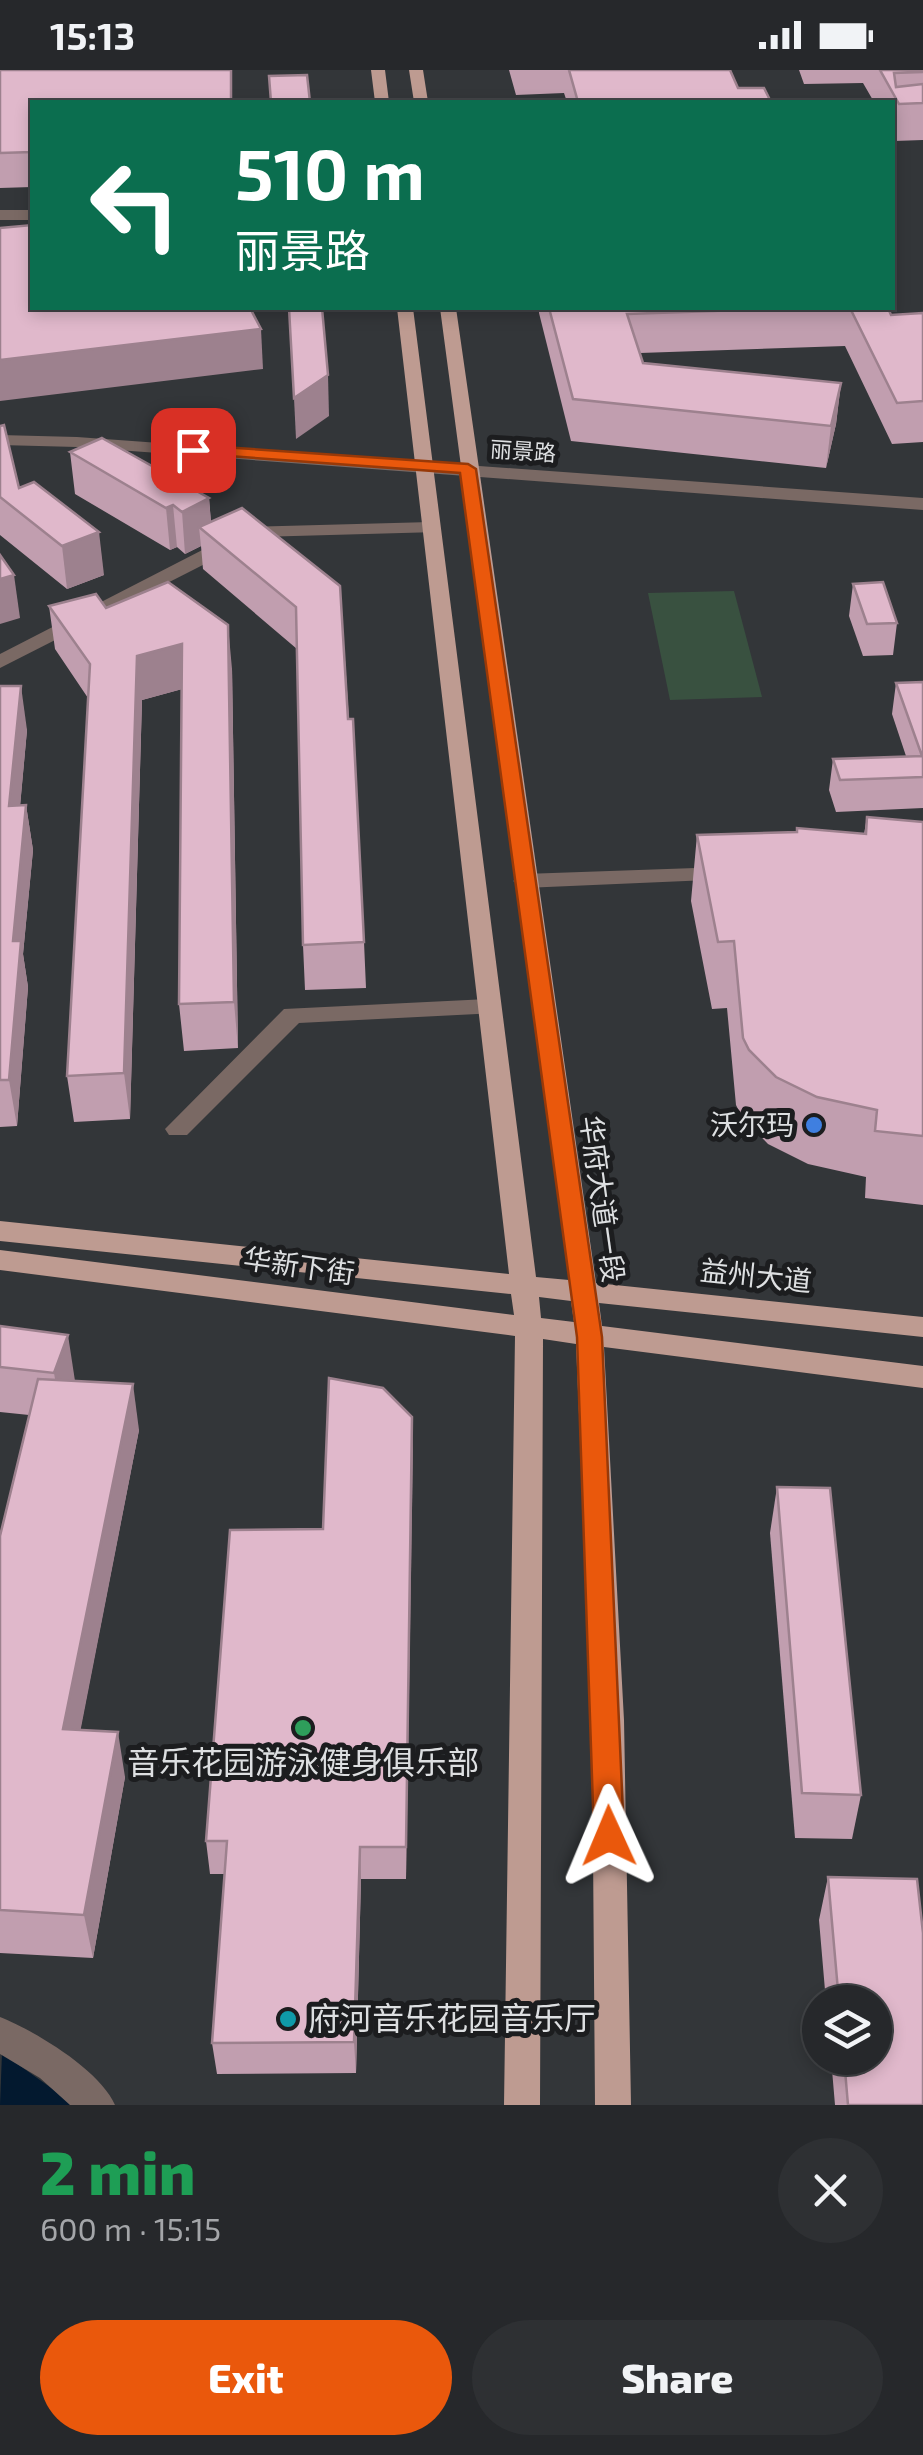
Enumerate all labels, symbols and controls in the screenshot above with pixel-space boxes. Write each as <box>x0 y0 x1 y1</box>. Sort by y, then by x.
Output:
text: 15:13 <box>50 12 135 58</box>
text: 510 m <box>235 130 425 214</box>
icon: left <box>70 140 200 270</box>
text: 丽景路 <box>235 222 370 276</box>
pin <box>151 408 236 493</box>
icon: arrive <box>166 423 221 478</box>
street label: 丽景路 <box>489 435 557 465</box>
place label: 沃尔玛 <box>710 1107 794 1141</box>
street label: 华府大道一段 <box>574 1113 632 1284</box>
marker: 沃尔玛 <box>803 1114 825 1136</box>
street label: 华新下街 <box>241 1240 357 1290</box>
street label: 益州大道 <box>699 1252 814 1298</box>
marker: 音乐花园游泳健身俱乐部 <box>292 1717 314 1739</box>
place label: 音乐花园游泳健身俱乐部 <box>127 1742 479 1780</box>
position arrow <box>557 1784 661 1888</box>
map controls <box>802 1985 892 2075</box>
button: layers <box>802 1985 892 2075</box>
place label: 府河音乐花园音乐厅 <box>308 1998 596 2036</box>
marker: 府河音乐花园音乐厅 <box>277 2008 299 2030</box>
text: 2 min <box>40 2135 195 2207</box>
button: close <box>778 2138 883 2243</box>
text: 600 m · 15:15 <box>40 2209 221 2247</box>
button: Exit <box>40 2320 452 2435</box>
button: Share <box>472 2320 883 2435</box>

